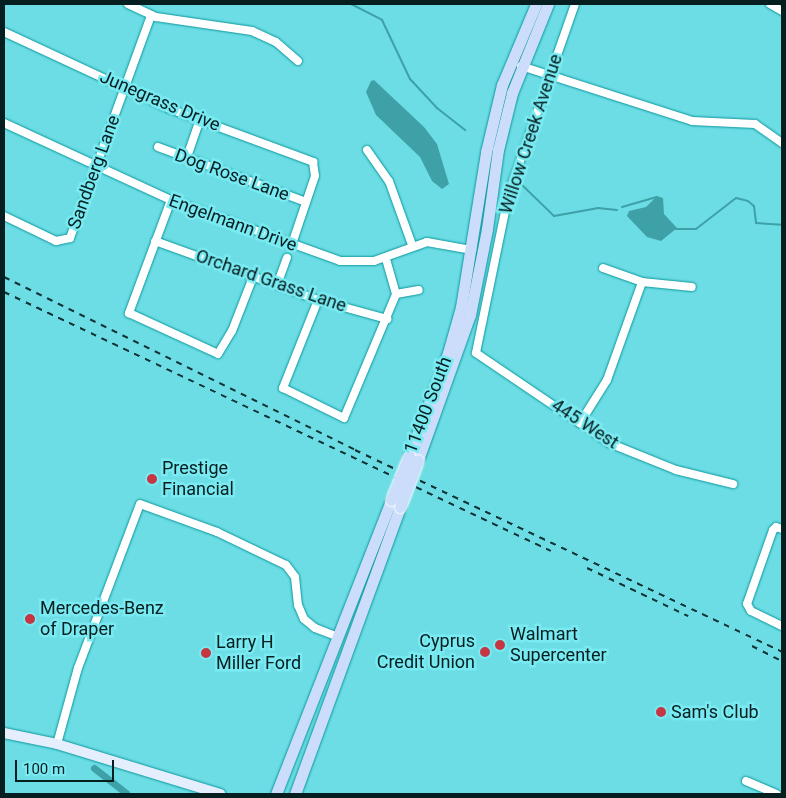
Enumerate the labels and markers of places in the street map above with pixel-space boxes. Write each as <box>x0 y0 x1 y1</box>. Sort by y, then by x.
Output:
place label: Prestige Financial <box>162 458 234 500</box>
marker: Prestige Financial <box>146 473 158 485</box>
place label: Mercedes-Benz of Draper <box>40 598 164 640</box>
marker: Mercedes-Benz of Draper <box>24 613 36 625</box>
place label: Walmart Supercenter <box>510 624 607 666</box>
place label: Cyprus Credit Union <box>377 631 475 674</box>
place label: Larry H Miller Ford <box>216 632 301 674</box>
marker: Walmart Supercenter <box>494 639 506 651</box>
marker: Cyprus Credit Union <box>479 646 491 658</box>
marker: Larry H Miller Ford <box>200 647 212 659</box>
place label: Sam's Club <box>671 701 759 723</box>
marker: Sam's Club <box>655 706 667 718</box>

